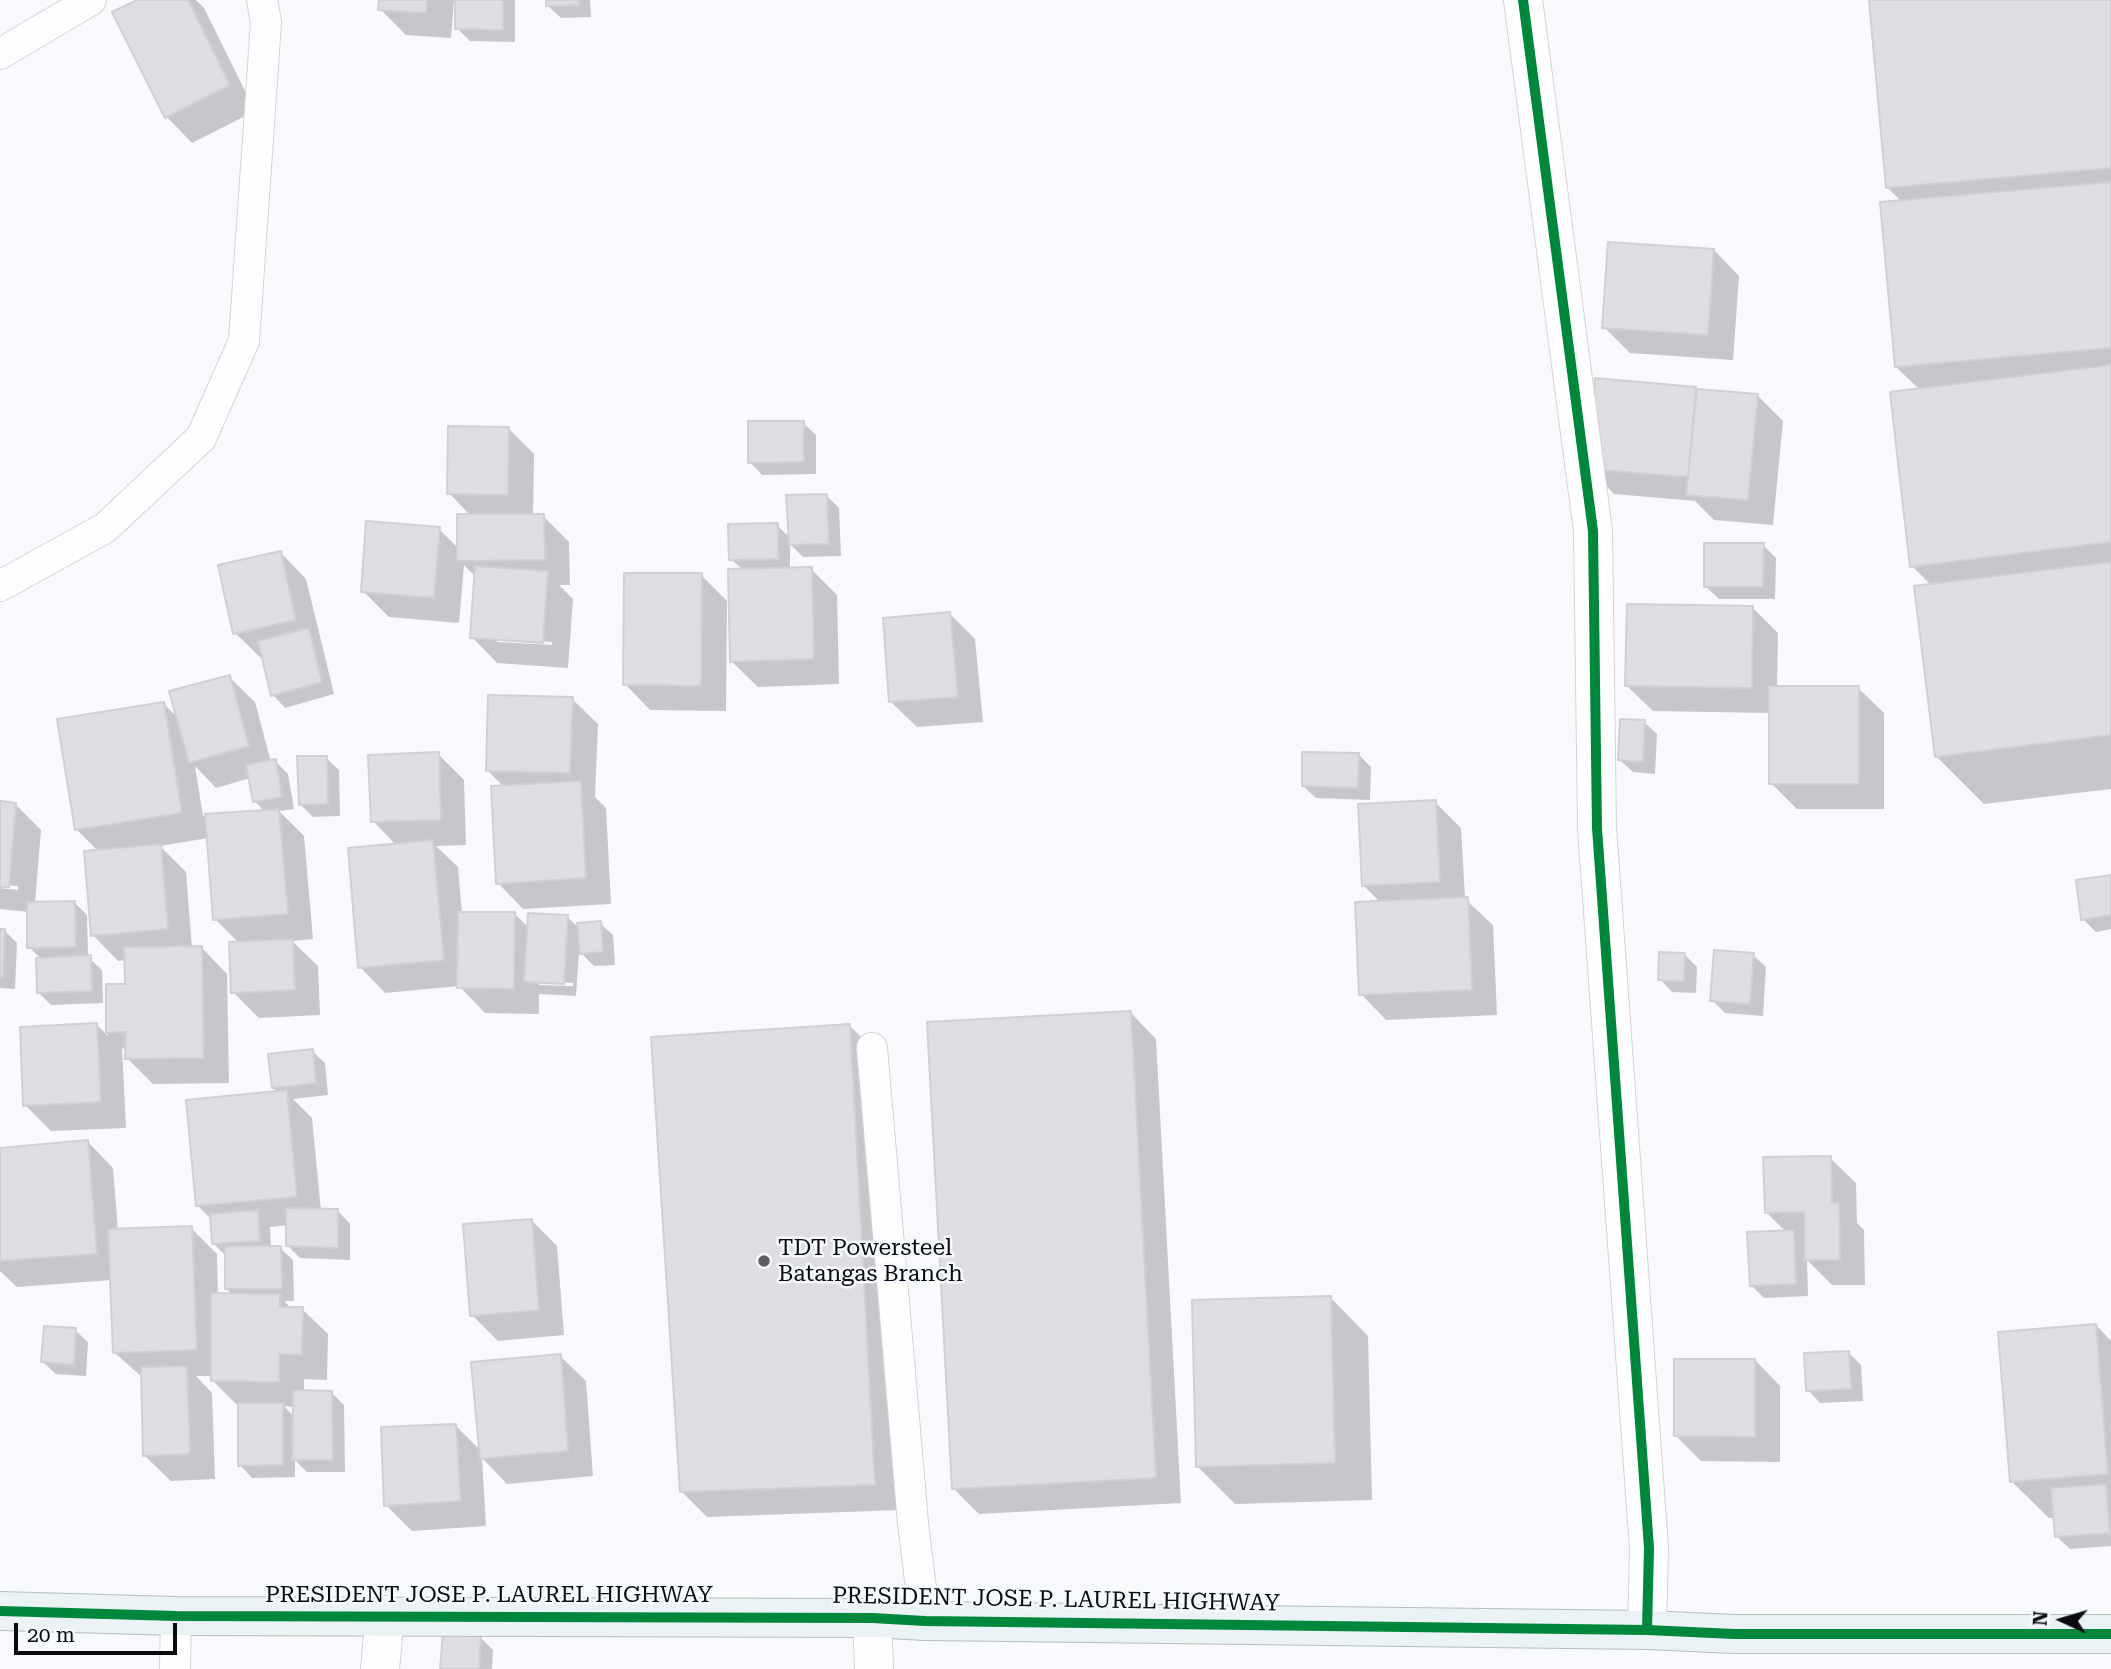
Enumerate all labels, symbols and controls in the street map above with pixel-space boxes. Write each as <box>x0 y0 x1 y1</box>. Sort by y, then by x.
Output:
place label: TDT Powersteel Batangas Branch <box>778 1234 963 1288</box>
marker: TDT Powersteel Batangas Branch <box>756 1253 772 1269</box>
street label: PRESIDENT JOSE P. LAUREL HIGHWAY <box>265 1581 713 1609</box>
street label: PRESIDENT JOSE P. LAUREL HIGHWAY <box>832 1582 1280 1618</box>
north arrow <box>2027 1585 2097 1655</box>
scale bar <box>18 1610 180 1654</box>
text: N <box>2029 1610 2053 1627</box>
text: 20 m <box>27 1623 75 1647</box>

